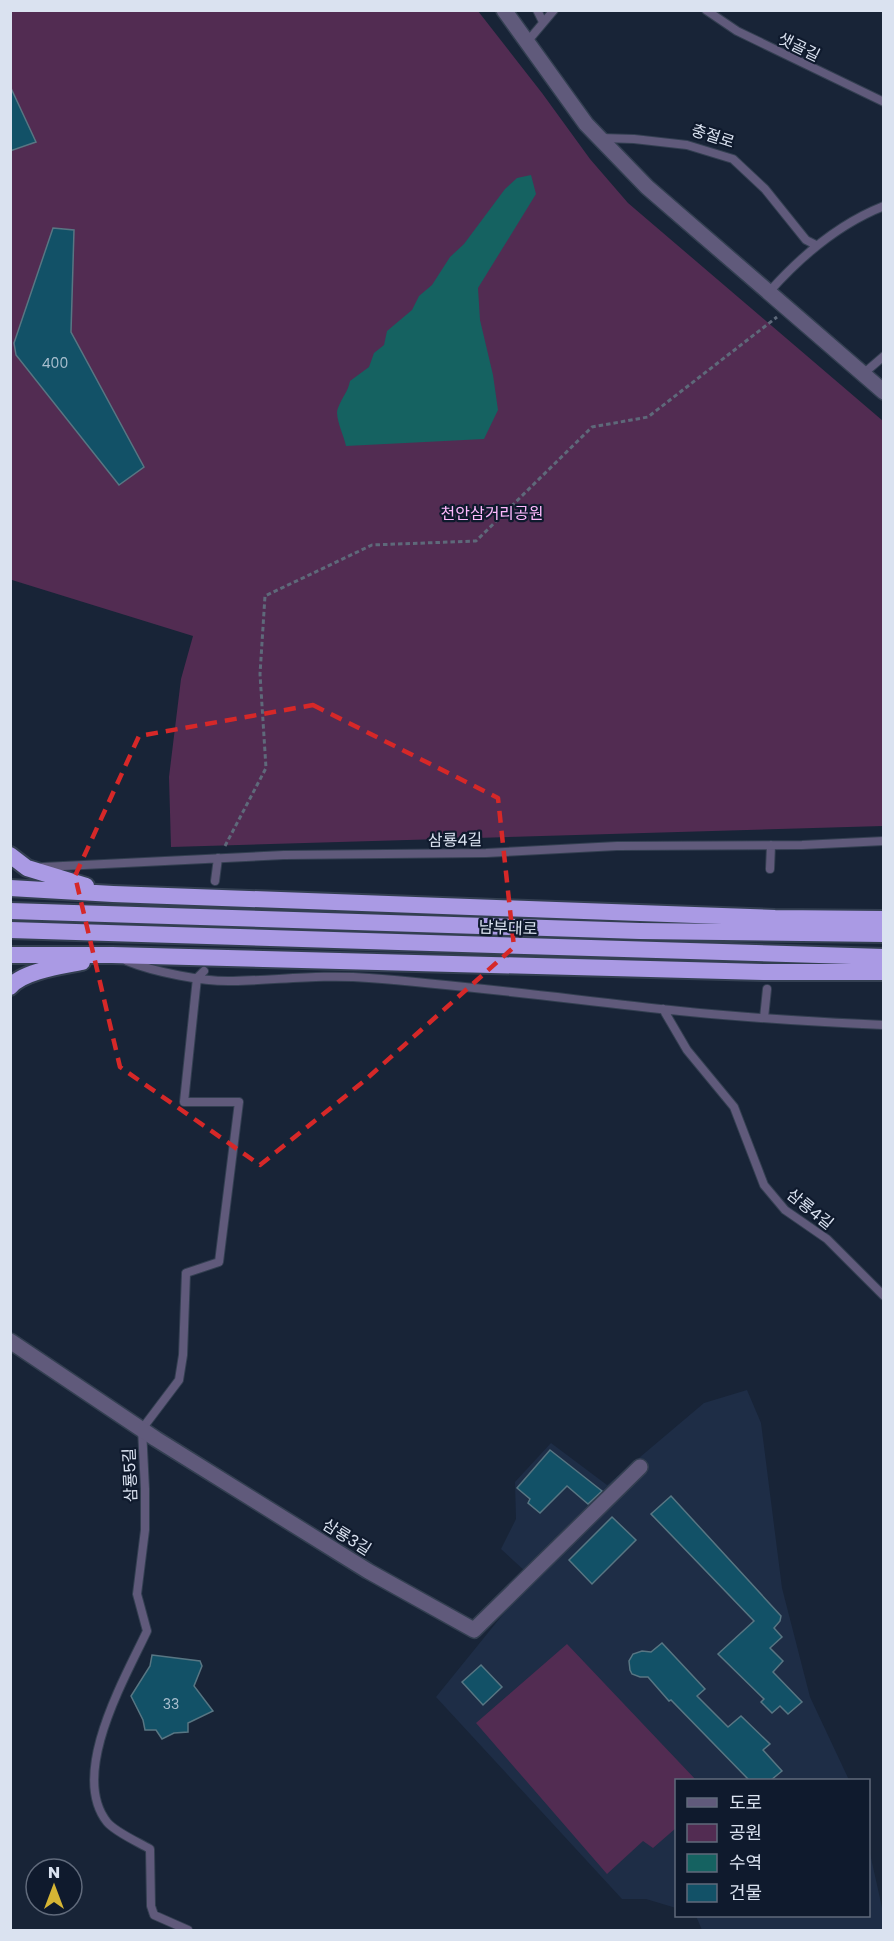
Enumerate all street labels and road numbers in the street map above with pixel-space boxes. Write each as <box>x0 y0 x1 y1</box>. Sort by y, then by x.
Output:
street label: 샛골길 <box>774 27 824 67</box>
street label: 충절로 <box>688 118 738 154</box>
street label: 삼룡4길 <box>428 828 482 852</box>
street label: 남부대로 <box>478 915 538 941</box>
street label: 삼룡4길 <box>782 1183 838 1235</box>
street label: 삼룡5길 <box>118 1448 142 1502</box>
street label: 삼룡3길 <box>318 1513 376 1561</box>

